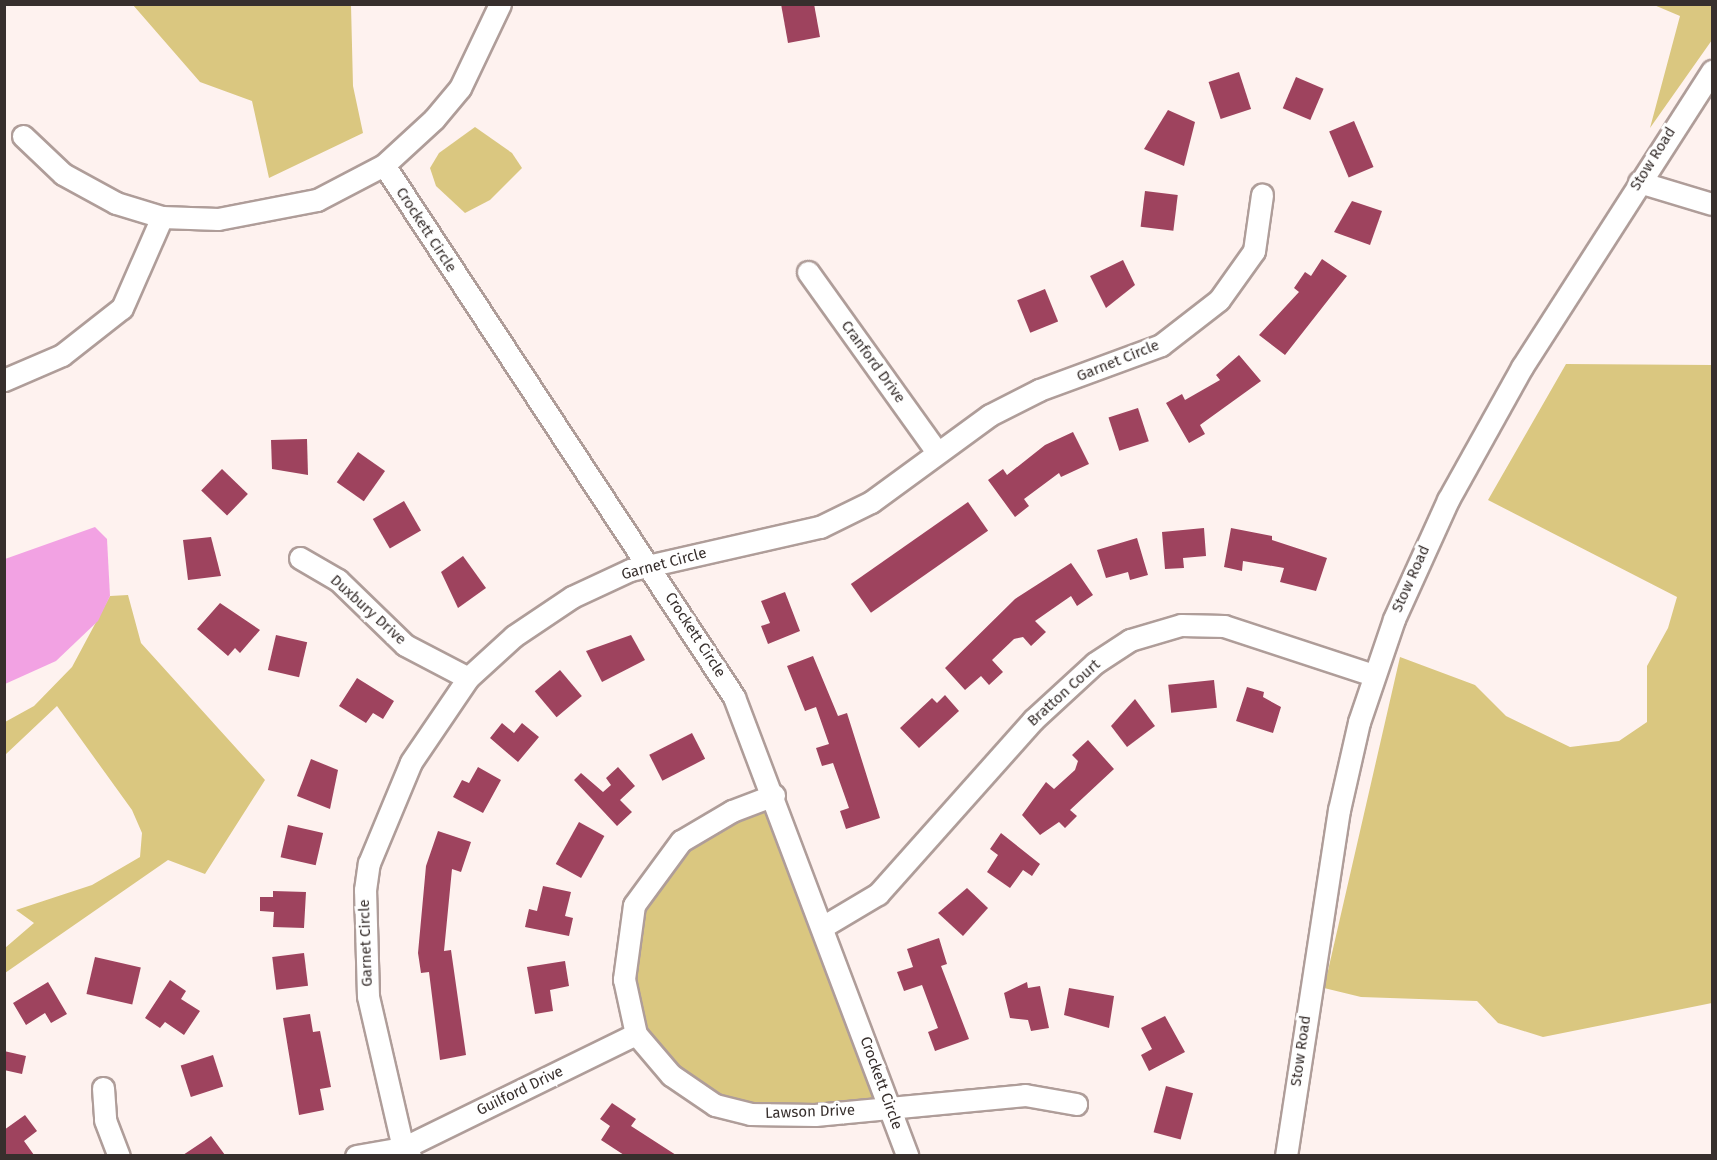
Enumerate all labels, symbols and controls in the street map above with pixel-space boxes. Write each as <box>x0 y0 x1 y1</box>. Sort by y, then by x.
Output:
street label: Stow Road <box>1626 124 1680 194</box>
street label: Crockett Circle <box>392 184 460 276</box>
street label: Cranford Drive <box>837 317 909 407</box>
street label: Garnet Circle <box>1074 336 1162 386</box>
street label: Stow Road <box>1388 543 1434 615</box>
street label: Garnet Circle <box>619 544 709 584</box>
street label: Duxbury Drive <box>326 571 410 649</box>
street label: Crockett Circle <box>661 589 729 681</box>
street label: Bratton Court <box>1024 656 1104 730</box>
street label: Garnet Circle <box>355 899 377 987</box>
street label: Stow Road <box>1287 1014 1315 1088</box>
street label: Crockett Circle <box>856 1034 906 1132</box>
street label: Guilford Drive <box>474 1062 566 1120</box>
street label: Lawson Drive <box>765 1101 855 1123</box>

